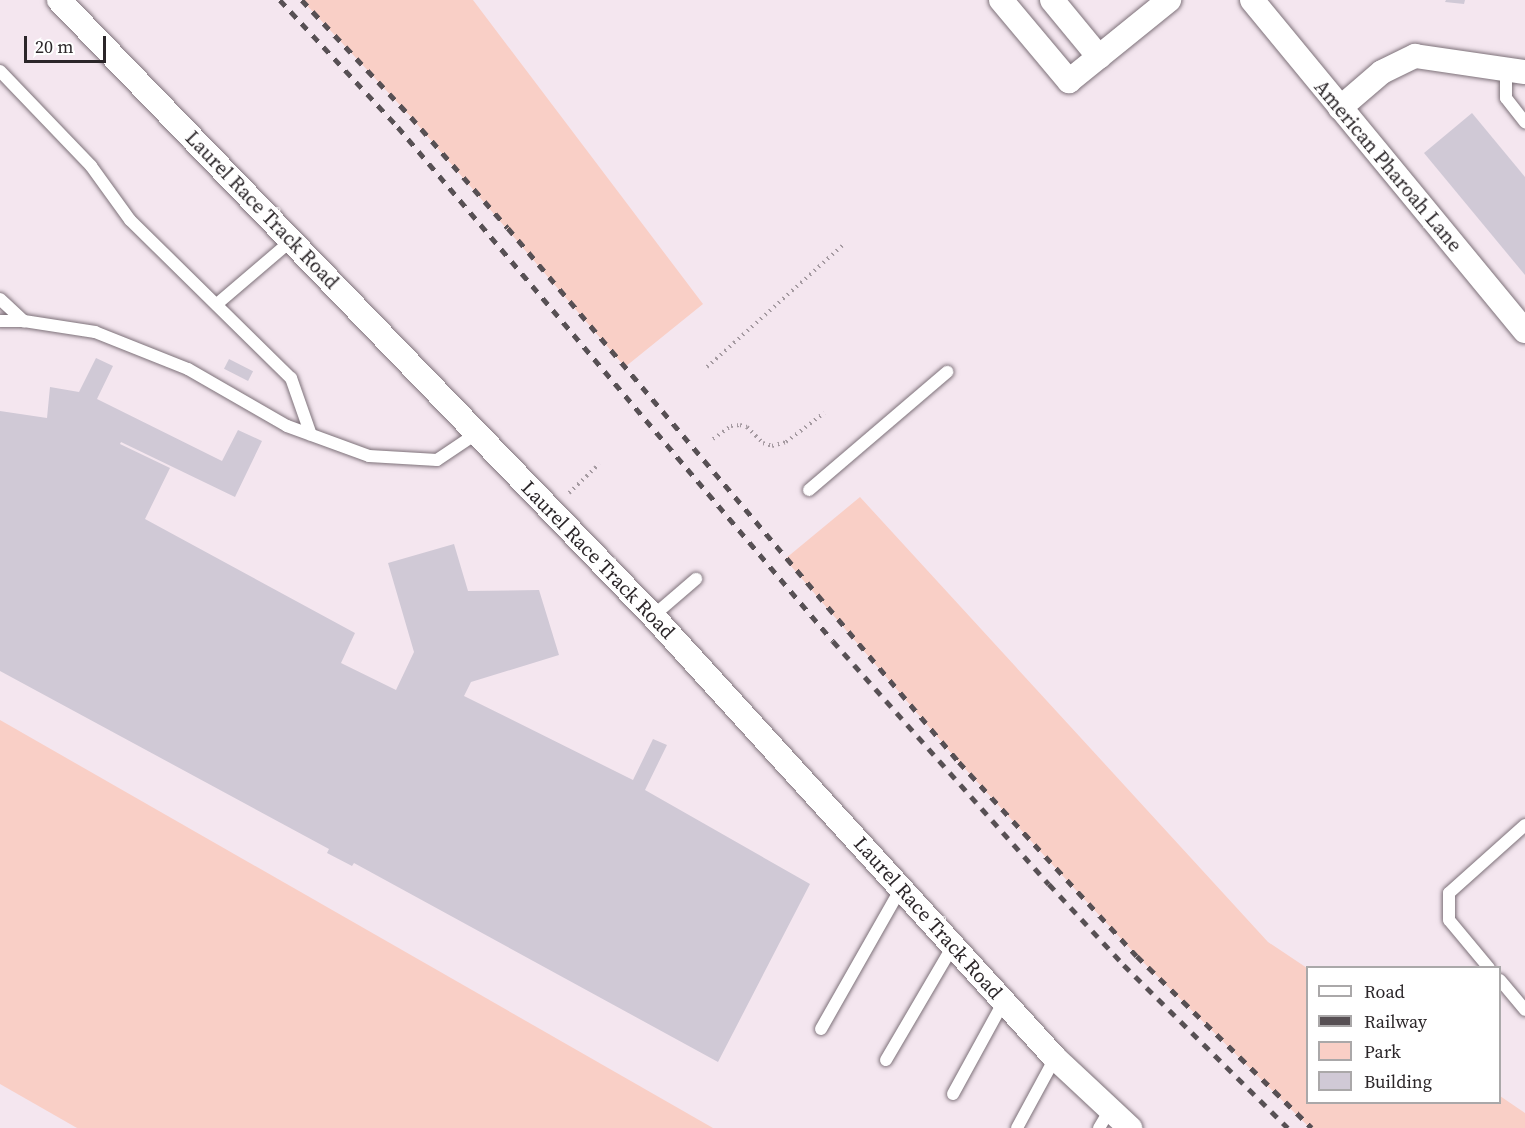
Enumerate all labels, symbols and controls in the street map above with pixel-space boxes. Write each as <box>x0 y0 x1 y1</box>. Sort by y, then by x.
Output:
scale bar <box>27 24 110 62</box>
text: 20 m <box>35 34 73 59</box>
street label: American Pharoah Lane <box>1309 75 1467 257</box>
street label: Laurel Race Track Road <box>180 126 344 294</box>
street label: Laurel Race Track Road <box>516 476 680 644</box>
street label: Laurel Race Track Road <box>849 832 1007 1004</box>
legend <box>1306 966 1501 1104</box>
text: Road <box>1364 979 1405 1004</box>
text: Railway <box>1364 1009 1427 1034</box>
text: Park <box>1364 1039 1401 1064</box>
text: Building <box>1364 1069 1432 1094</box>

